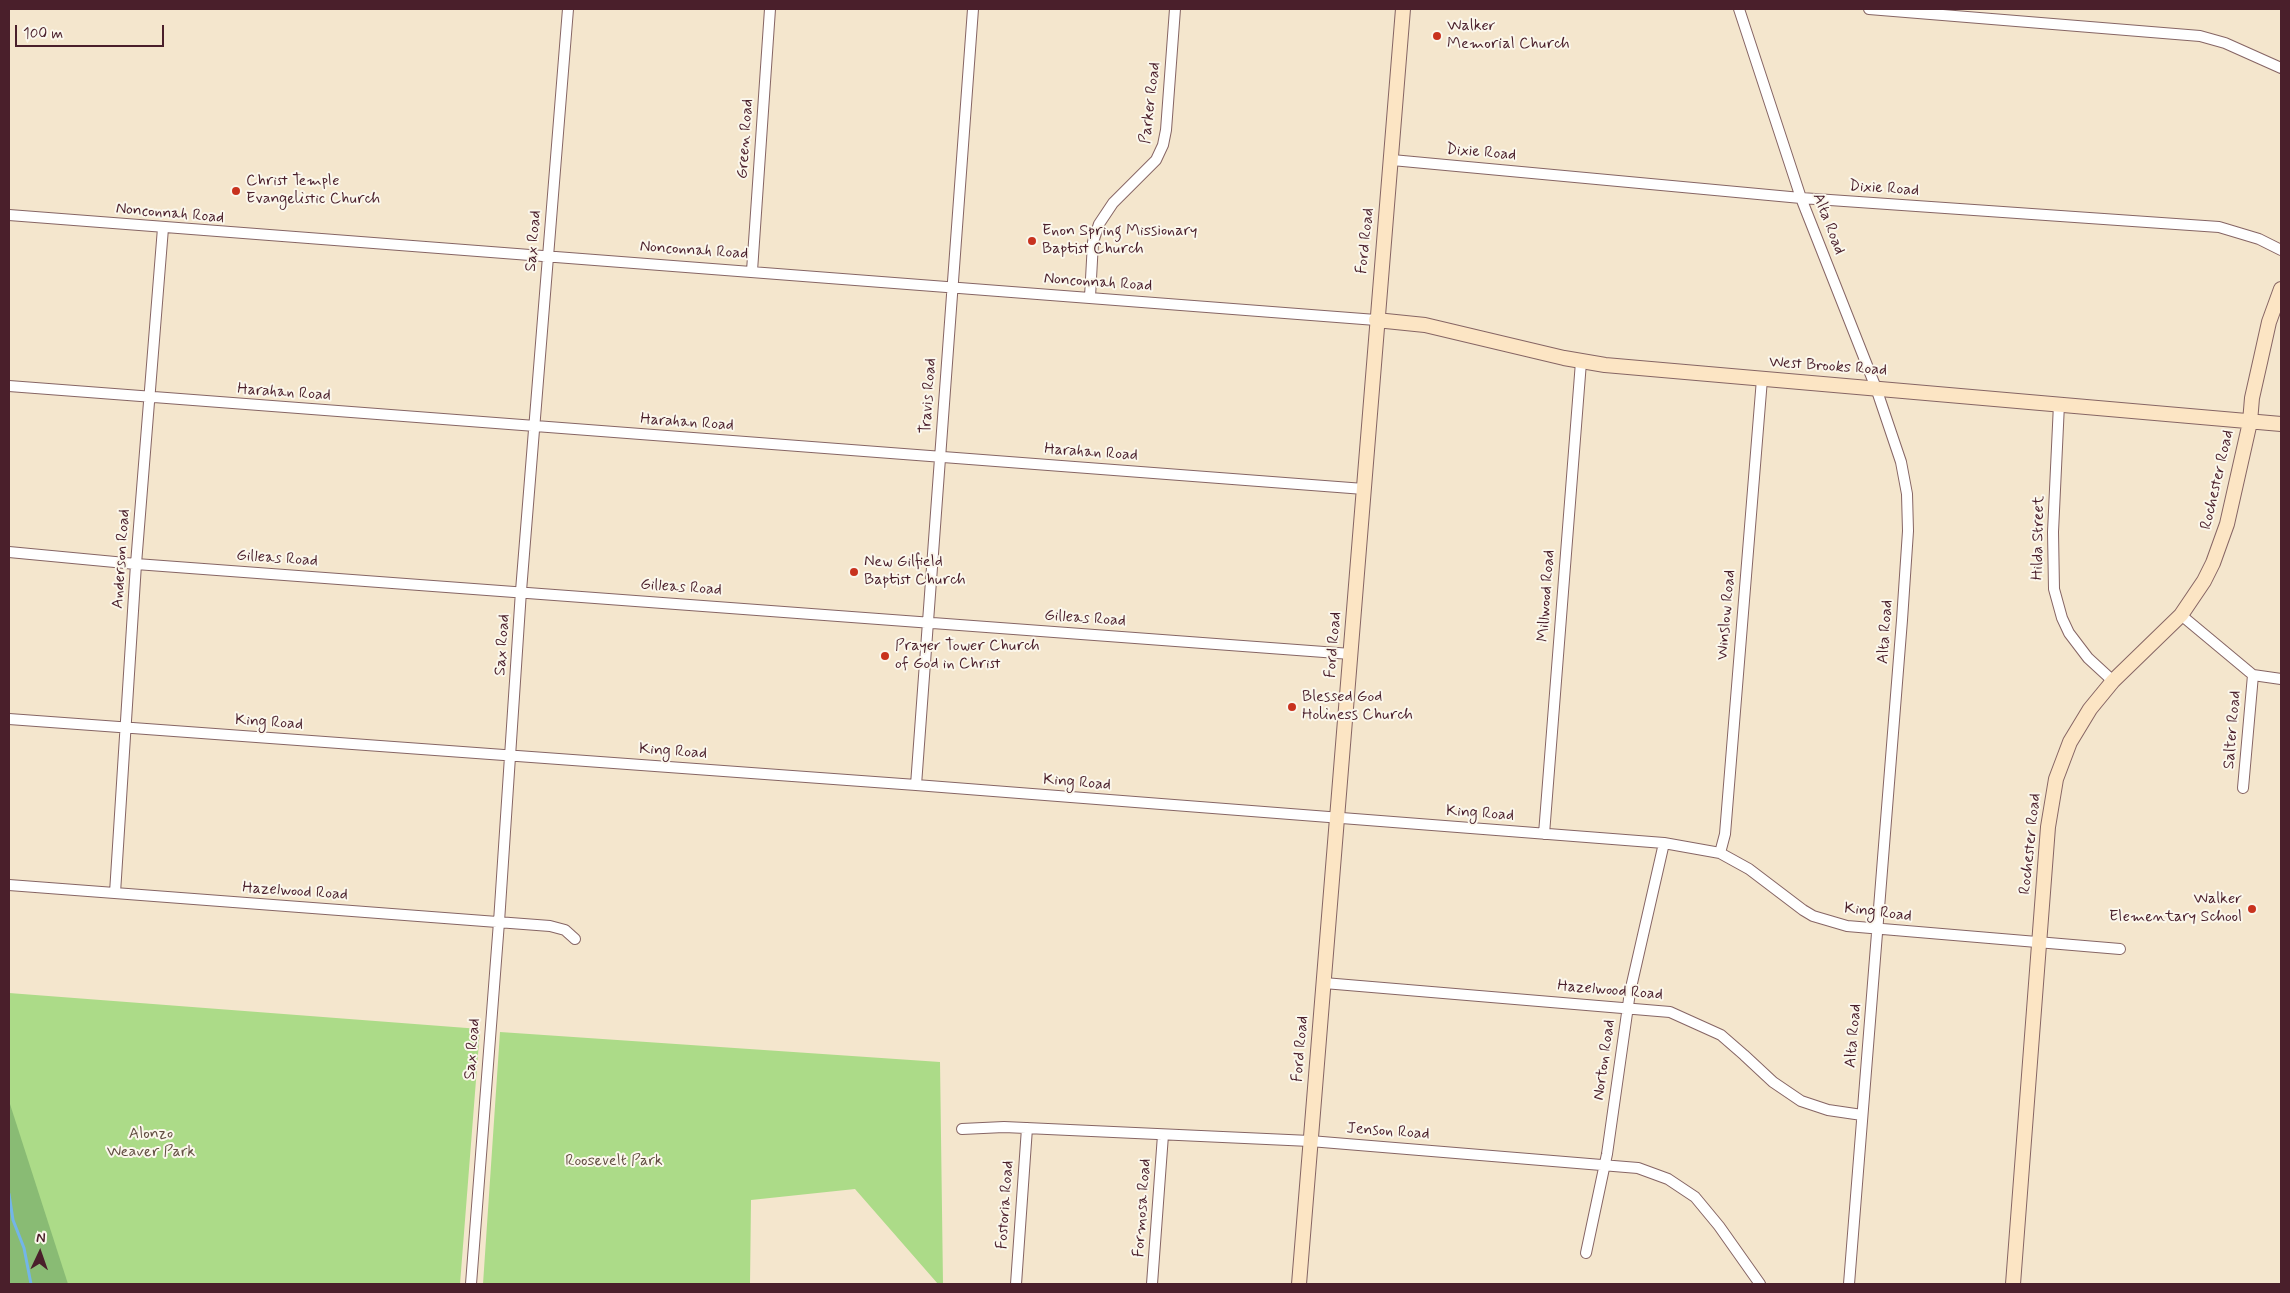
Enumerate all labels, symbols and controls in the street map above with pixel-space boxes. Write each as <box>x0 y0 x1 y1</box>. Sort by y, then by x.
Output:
scale bar <box>18 15 166 47</box>
place label: Walker Memorial Church <box>1447 17 1570 55</box>
text: 100 m <box>23 24 63 44</box>
marker: Walker Memorial Church <box>1431 30 1443 42</box>
street label: Parker Road <box>1136 61 1166 145</box>
street label: Green Road <box>734 98 758 180</box>
street label: Dixie Road <box>1445 140 1517 166</box>
place label: Christ Temple Evangelistic Church <box>246 172 380 210</box>
street label: Dixie Road <box>1848 177 1920 201</box>
marker: Christ Temple Evangelistic Church <box>230 185 242 197</box>
street label: Alta Road <box>1808 191 1848 257</box>
street label: Nonconnah Road <box>115 200 225 228</box>
street label: Ford Road <box>1353 207 1379 275</box>
street label: Sax Road <box>522 209 546 273</box>
place label: Enon Spring Missionary Baptist Church <box>1042 222 1197 260</box>
marker: Enon Spring Missionary Baptist Church <box>1026 235 1038 247</box>
street label: Nonconnah Road <box>639 238 749 264</box>
street label: Nonconnah Road <box>1043 270 1153 296</box>
street label: West Brooks Road <box>1768 353 1888 381</box>
street label: Travis Road <box>917 358 941 434</box>
street label: Harahan Road <box>237 380 331 406</box>
street label: Harahan Road <box>640 410 734 436</box>
street label: Rochester Road <box>2197 428 2239 532</box>
street label: Harahan Road <box>1044 440 1138 466</box>
street label: Hilda Street <box>2029 496 2049 580</box>
street label: Anderson Road <box>109 509 135 609</box>
street label: Gilleas Road <box>235 547 319 571</box>
street label: Millwood Road <box>1534 549 1560 643</box>
place label: New Gilfield Baptist Church <box>864 553 966 591</box>
marker: New Gilfield Baptist Church <box>848 566 860 578</box>
street label: Winslow Road <box>1713 569 1741 661</box>
street label: Gilleas Road <box>639 576 723 600</box>
street label: Alta Road <box>1874 599 1898 665</box>
street label: Gilleas Road <box>1043 607 1127 631</box>
street label: Ford Road <box>1322 611 1346 679</box>
street label: Sax Road <box>491 614 515 676</box>
place label: Prayer Tower Church of God in Christ <box>895 637 1040 675</box>
marker: Prayer Tower Church of God in Christ <box>879 650 891 662</box>
place label: Blessed God Holiness Church <box>1302 688 1413 726</box>
street label: Salter Road <box>2220 690 2246 770</box>
marker: Blessed God Holiness Church <box>1286 701 1298 713</box>
street label: King Road <box>234 711 304 735</box>
street label: King Road <box>638 740 708 764</box>
street label: King Road <box>1042 770 1112 796</box>
street label: Rochester Road <box>2016 792 2046 896</box>
street label: King Road <box>1445 802 1515 826</box>
street label: Hazelwood Road <box>242 879 348 905</box>
place label: Walker Elementary School <box>2109 890 2242 928</box>
street label: King Road <box>1843 899 1913 927</box>
marker: Walker Elementary School <box>2246 903 2258 915</box>
street label: Hazelwood Road <box>1556 977 1664 1005</box>
street label: Alta Road <box>1842 1003 1866 1069</box>
street label: Ford Road <box>1289 1015 1313 1083</box>
street label: Sax Road <box>461 1017 485 1081</box>
street label: Norton Road <box>1590 1018 1620 1102</box>
street label: Jenson Road <box>1346 1120 1430 1144</box>
park label: Alonzo Weaver Park <box>107 1125 195 1163</box>
park label: Roosevelt Park <box>565 1152 663 1172</box>
street label: Formosa Road <box>1130 1158 1156 1258</box>
street label: Fostoria Road <box>993 1160 1019 1250</box>
north arrow <box>15 1228 65 1278</box>
text: N <box>36 1229 46 1247</box>

